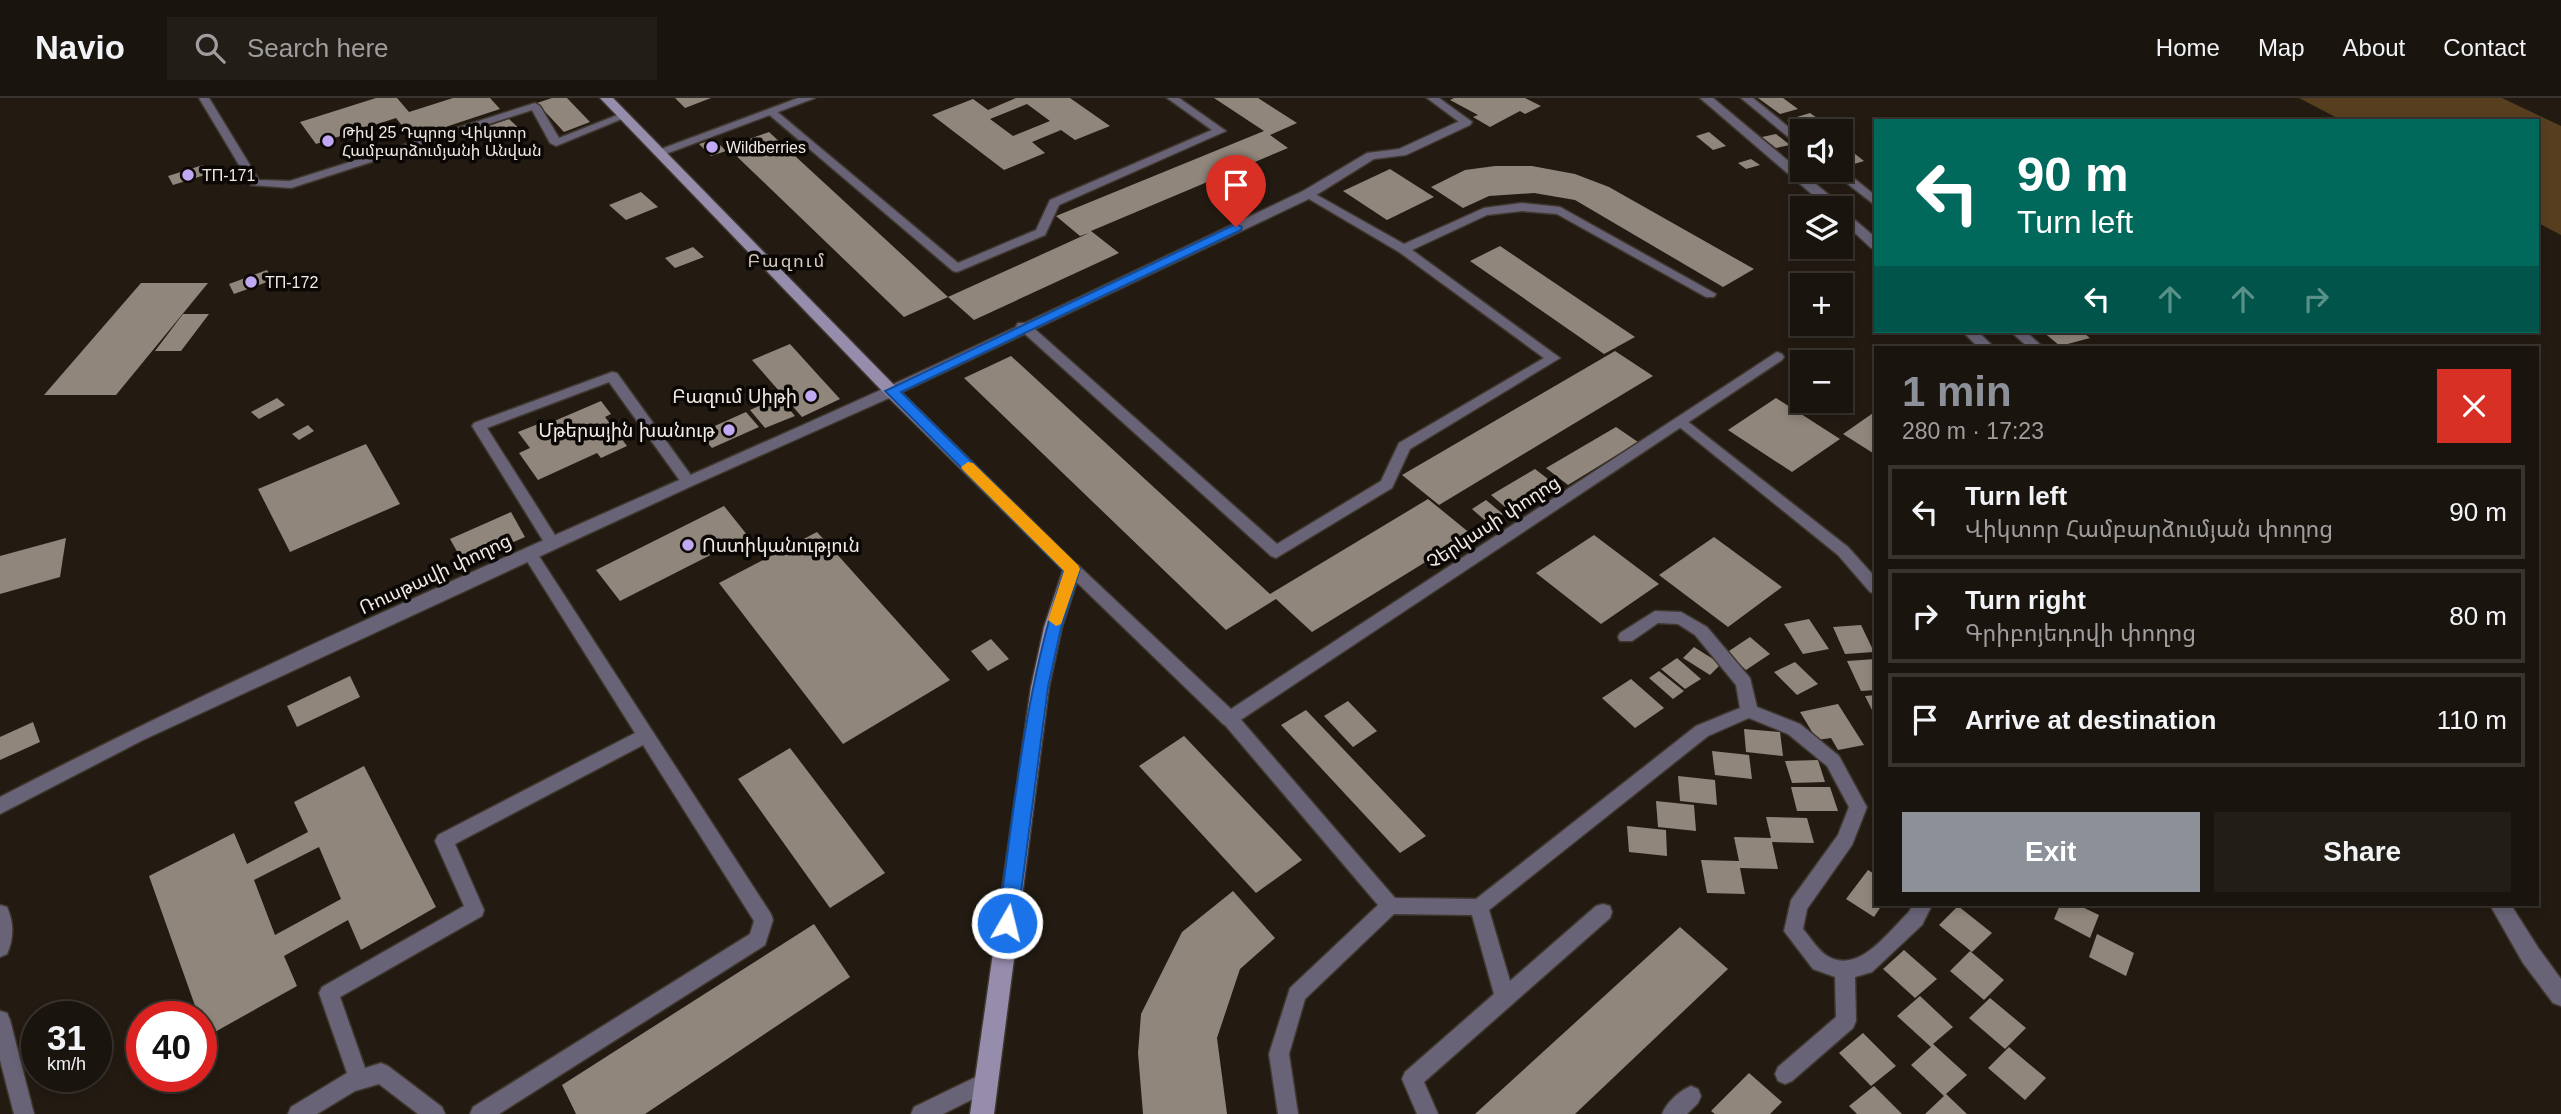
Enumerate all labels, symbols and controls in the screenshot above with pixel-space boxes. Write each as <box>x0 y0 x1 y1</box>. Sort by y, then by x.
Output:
search box <box>167 17 657 80</box>
text: Navio <box>35 29 125 66</box>
icon: search <box>191 29 229 67</box>
text: Search here <box>247 33 389 63</box>
text: Home <box>2156 34 2220 61</box>
text: Map <box>2258 34 2305 61</box>
text: About <box>2343 34 2405 61</box>
text: Contact <box>2443 34 2526 61</box>
map controls <box>1790 119 1853 413</box>
button: sound <box>1790 119 1853 182</box>
place label: Թիվ 25 Դպրոց Վիկտոր Համբարձումյանի Անվան <box>342 124 542 160</box>
marker: Թիվ 25 Դպրոց Վիկտոր Համբարձումյանի Անվան <box>320 133 336 149</box>
marker: Wildberries <box>704 139 720 155</box>
place label: Wildberries <box>726 139 806 156</box>
icon: left <box>1902 147 1993 238</box>
text: 90 m <box>2017 147 2129 201</box>
pin <box>1206 155 1266 227</box>
icon: arrive <box>1217 166 1255 204</box>
marker: ТП-171 <box>180 167 196 183</box>
place label: ТП-171 <box>202 167 255 184</box>
button: layers <box>1790 196 1853 259</box>
text: Turn left <box>2017 204 2133 240</box>
district label: Բազում <box>748 251 826 271</box>
button: + <box>1790 273 1853 336</box>
marker: ТП-172 <box>243 274 259 290</box>
place label: ТП-172 <box>265 274 318 291</box>
icon: left <box>2078 280 2116 318</box>
icon: ahead <box>2151 280 2189 318</box>
icon: ahead <box>2224 280 2262 318</box>
icon: right <box>2297 280 2335 318</box>
button: − <box>1790 350 1853 413</box>
text: 1 min <box>1902 368 2012 415</box>
button: close <box>2437 369 2511 443</box>
place label: Բազում Սիթի <box>672 386 797 408</box>
marker: Բազում Սիթի <box>803 388 819 404</box>
text: 280 m · 17:23 <box>1902 418 2044 444</box>
place label: Մթերային խանութ <box>538 420 715 442</box>
marker: Մթերային խանութ <box>721 422 737 438</box>
street label: Չերկասի փողոց <box>1423 471 1564 574</box>
text: Turn left <box>1965 481 2067 511</box>
icon: left <box>1906 493 1944 531</box>
text: 90 m <box>2449 497 2507 527</box>
text: Վիկտոր Համբարձումյան փողոց <box>1965 516 2333 542</box>
street label: Ռուսթավի փողոց <box>356 530 515 619</box>
place label: Ոստիկանություն <box>702 535 860 557</box>
marker: Ոստիկանություն <box>680 537 696 553</box>
text: Turn right <box>1965 585 2086 615</box>
icon: right <box>1906 597 1944 635</box>
text: 80 m <box>2449 601 2507 631</box>
text: Գրիբոյեդովի փողոց <box>1965 620 2196 646</box>
icon: arrive <box>1906 701 1944 739</box>
text: Arrive at destination <box>1965 705 2216 735</box>
text: 110 m <box>2437 705 2507 735</box>
button: Exit <box>1902 812 2200 892</box>
button: Share <box>2214 812 2511 892</box>
position arrow <box>970 886 1044 960</box>
speed limit sign: 40 <box>126 1001 217 1092</box>
text: 31 <box>47 1018 86 1057</box>
text: km/h <box>47 1054 86 1074</box>

